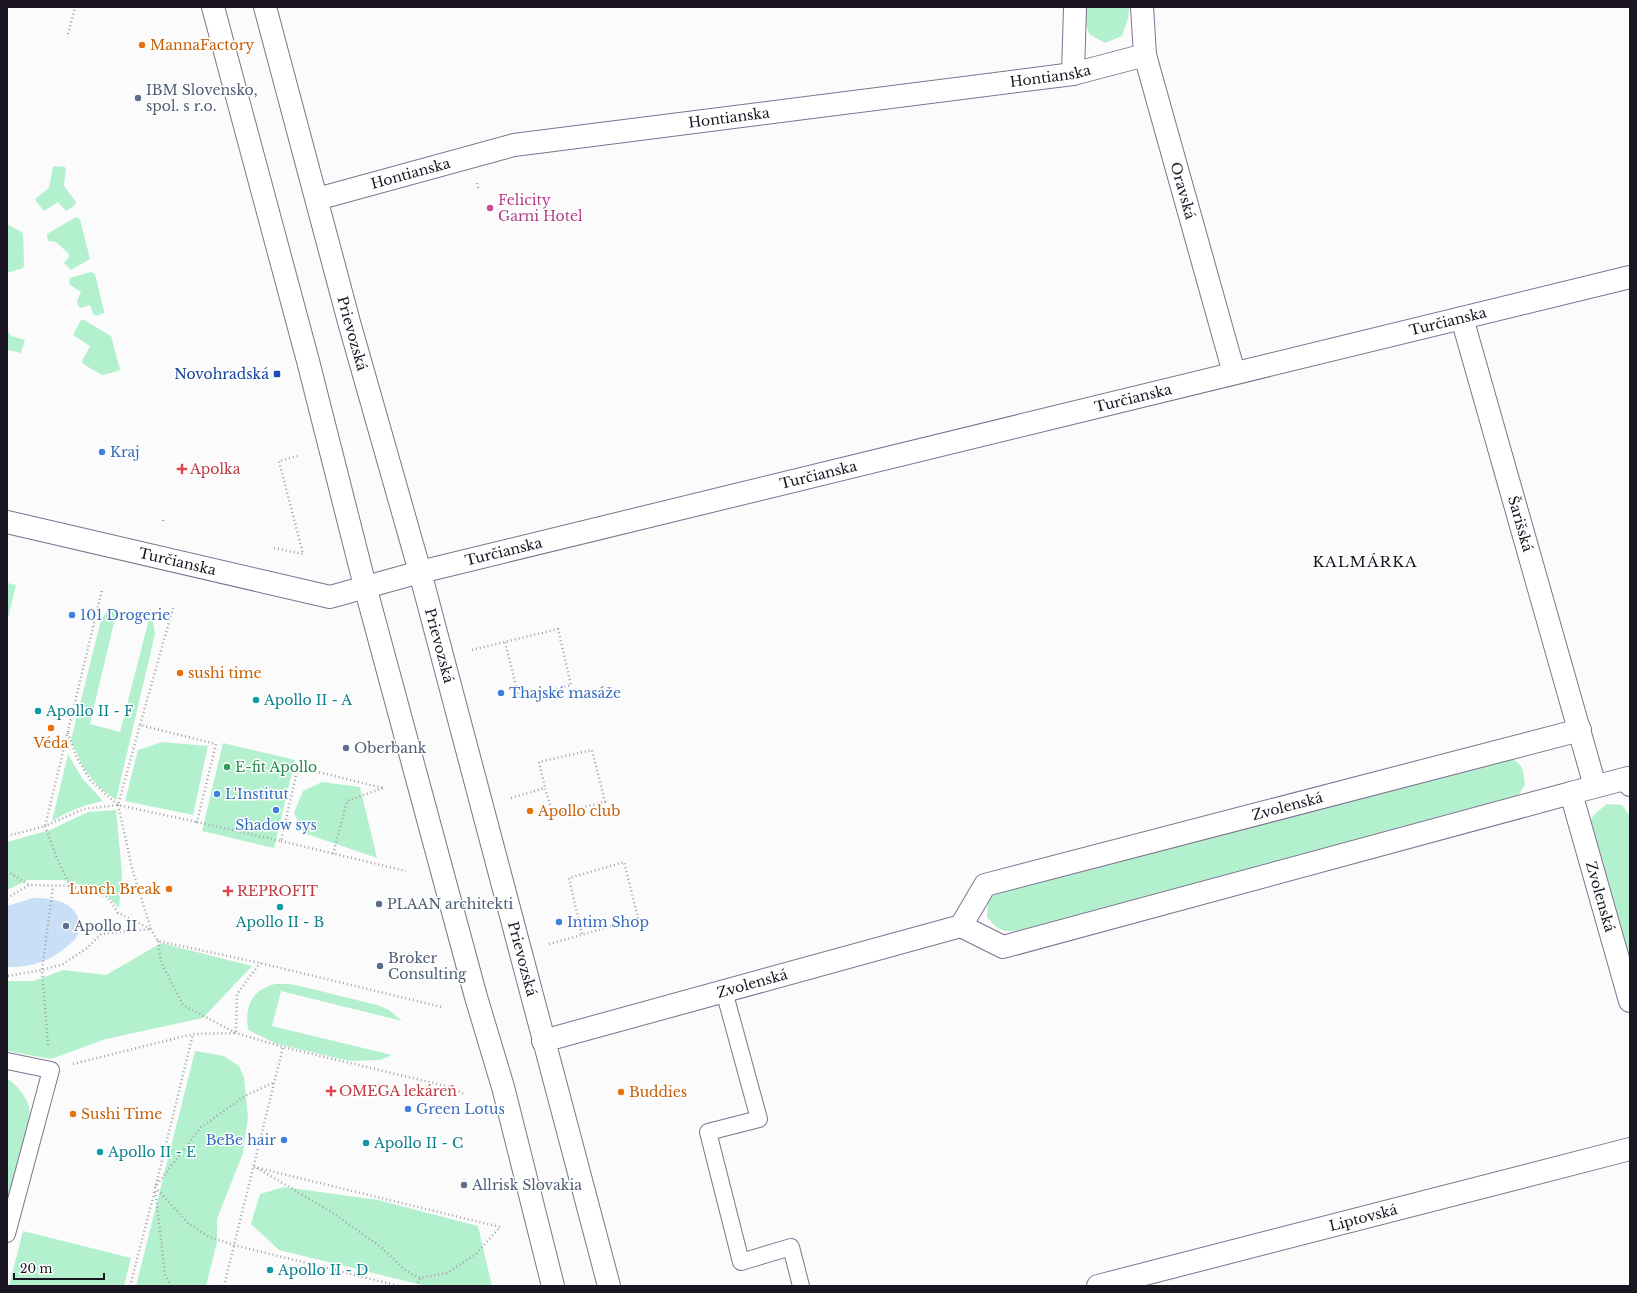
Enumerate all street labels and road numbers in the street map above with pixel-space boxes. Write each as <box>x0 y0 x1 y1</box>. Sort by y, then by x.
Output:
street label: Hontianska <box>1009 61 1093 91</box>
street label: Hontianska <box>687 104 771 132</box>
street label: Hontianska <box>369 154 453 193</box>
street label: Oravská <box>1166 160 1200 222</box>
street label: Prievozská <box>333 294 371 373</box>
street label: Turčianska <box>1407 303 1489 339</box>
street label: Turčianska <box>1093 380 1174 416</box>
street label: Turčianska <box>778 457 859 493</box>
street label: Šarišská <box>1504 494 1537 554</box>
street label: Turčianska <box>463 533 544 570</box>
street label: Turčianska <box>137 544 218 579</box>
street label: Prievozská <box>421 606 458 685</box>
street label: Zvolenská <box>1250 788 1325 824</box>
street label: Zvolenská <box>1582 859 1619 934</box>
street label: Prievozská <box>504 919 541 998</box>
street label: Zvolenská <box>715 965 790 1002</box>
street label: Liptovská <box>1327 1200 1400 1235</box>

